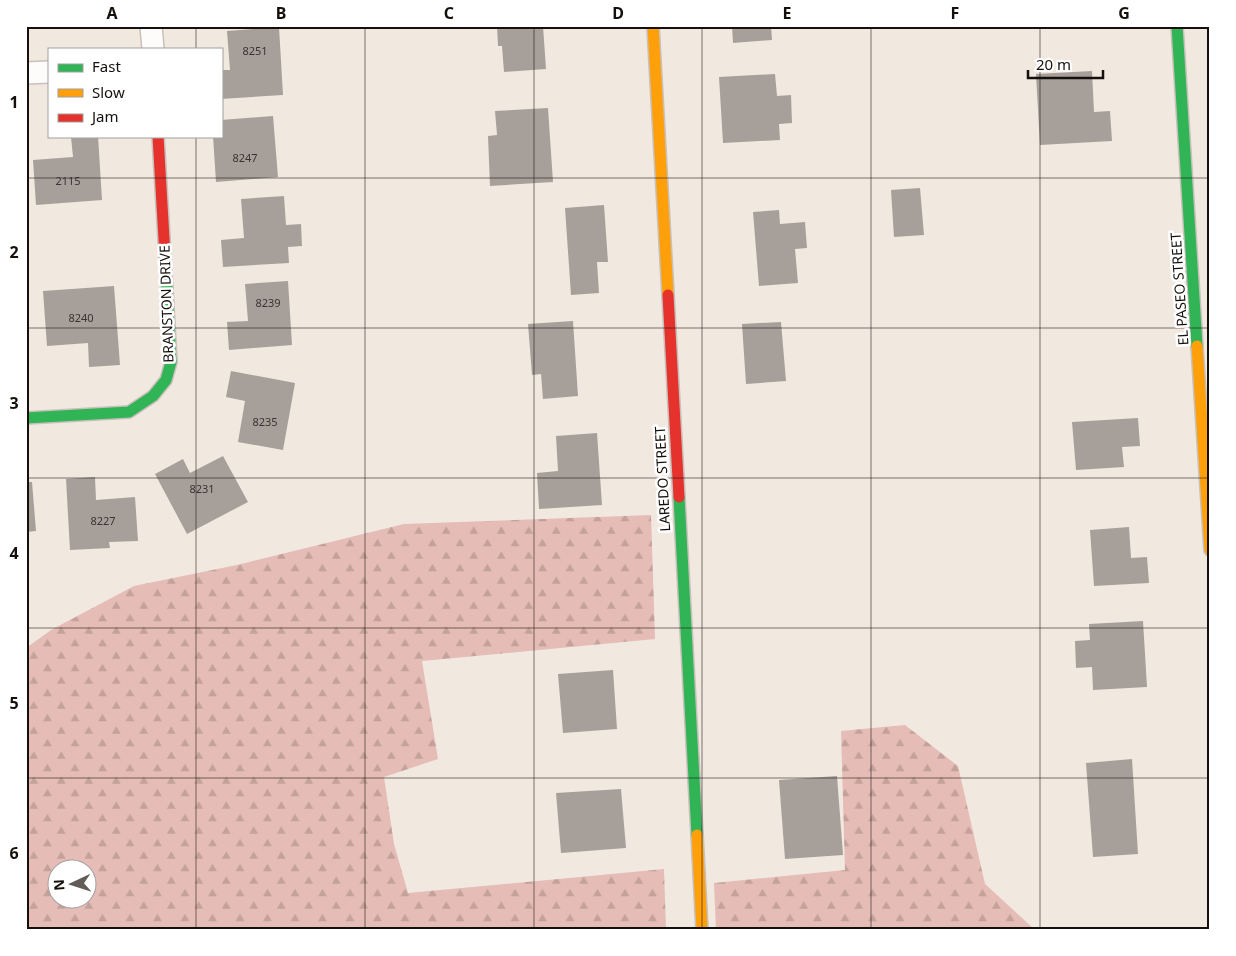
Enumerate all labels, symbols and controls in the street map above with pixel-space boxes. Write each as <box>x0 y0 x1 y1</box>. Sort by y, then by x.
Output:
text: A <box>106 2 118 24</box>
text: B <box>276 2 286 24</box>
text: C <box>444 2 454 24</box>
text: D <box>612 2 624 24</box>
text: E <box>783 2 792 24</box>
text: F <box>951 2 959 24</box>
text: G <box>1118 2 1130 24</box>
house number: 8251 <box>242 43 268 58</box>
legend <box>48 48 222 138</box>
scale bar <box>1028 48 1104 80</box>
text: 20 m <box>1036 54 1071 74</box>
text: Fast <box>92 56 121 76</box>
text: Slow <box>92 82 125 102</box>
text: 1 <box>9 91 19 113</box>
text: Jam <box>90 106 119 126</box>
house number: 8247 <box>232 150 258 165</box>
house number: 2115 <box>55 173 81 188</box>
street label: EL PASEO STREET <box>1166 232 1192 346</box>
text: 2 <box>9 241 19 263</box>
street label: BRANSTON DRIVE <box>154 245 178 363</box>
house number: 8239 <box>255 295 281 310</box>
house number: 8240 <box>68 310 94 325</box>
text: 3 <box>9 392 19 414</box>
house number: 8235 <box>252 414 278 429</box>
street label: LAREDO STREET <box>650 426 674 532</box>
house number: 8231 <box>189 481 215 496</box>
house number: 8227 <box>90 513 116 528</box>
text: 4 <box>9 542 19 564</box>
text: 5 <box>9 692 19 714</box>
text: 6 <box>9 842 19 864</box>
north arrow <box>48 858 98 908</box>
text: N <box>49 879 68 891</box>

